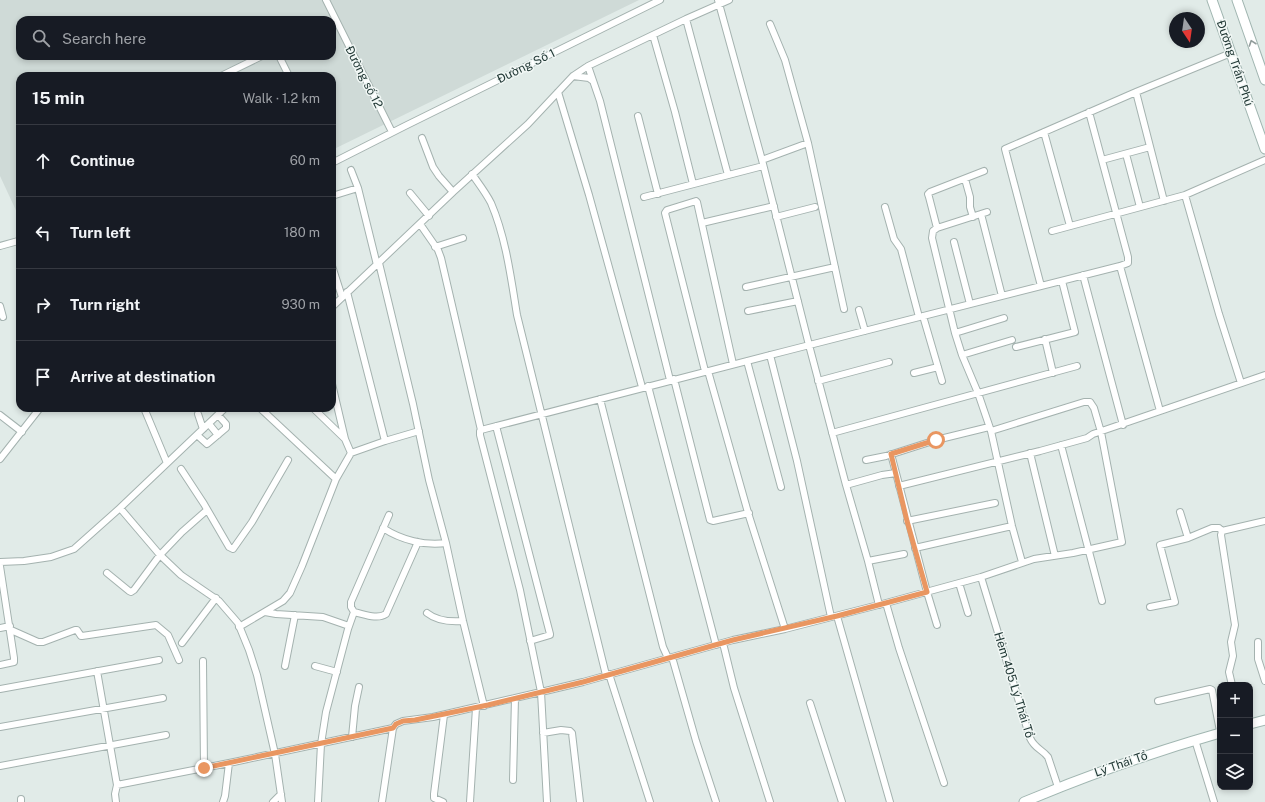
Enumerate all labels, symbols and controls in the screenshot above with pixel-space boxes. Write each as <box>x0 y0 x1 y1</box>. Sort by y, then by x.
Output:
north arrow <box>1169 12 1205 48</box>
search box <box>16 16 336 60</box>
street label: Đường Trần Phú <box>1214 18 1256 108</box>
icon: search <box>30 27 52 49</box>
text: Search here <box>62 30 146 47</box>
one-way arrow <box>1248 40 1257 47</box>
street label: Đường số 12 <box>342 43 386 111</box>
street label: Đường Số 1 <box>495 46 557 86</box>
text: 15 min <box>32 88 84 108</box>
text: Walk · 1.2 km <box>243 91 320 106</box>
icon: ahead <box>32 150 54 172</box>
text: Continue <box>70 152 135 169</box>
text: 60 m <box>290 153 320 168</box>
icon: left <box>32 222 54 244</box>
text: Turn left <box>70 224 131 241</box>
text: 180 m <box>284 225 320 240</box>
icon: right <box>32 294 54 316</box>
text: Turn right <box>70 296 140 313</box>
text: 930 m <box>282 297 320 312</box>
icon: arrive <box>32 366 54 388</box>
text: Arrive at destination <box>70 368 215 385</box>
route start <box>927 431 945 449</box>
street label: Hẻm 405 Lý Thái Tổ <box>991 630 1037 740</box>
map controls <box>1217 682 1253 790</box>
button: + <box>1217 682 1253 718</box>
button: − <box>1217 718 1253 754</box>
street label: Lý Thái Tổ <box>1093 748 1150 780</box>
button: layers <box>1217 754 1253 790</box>
route end <box>195 759 213 777</box>

